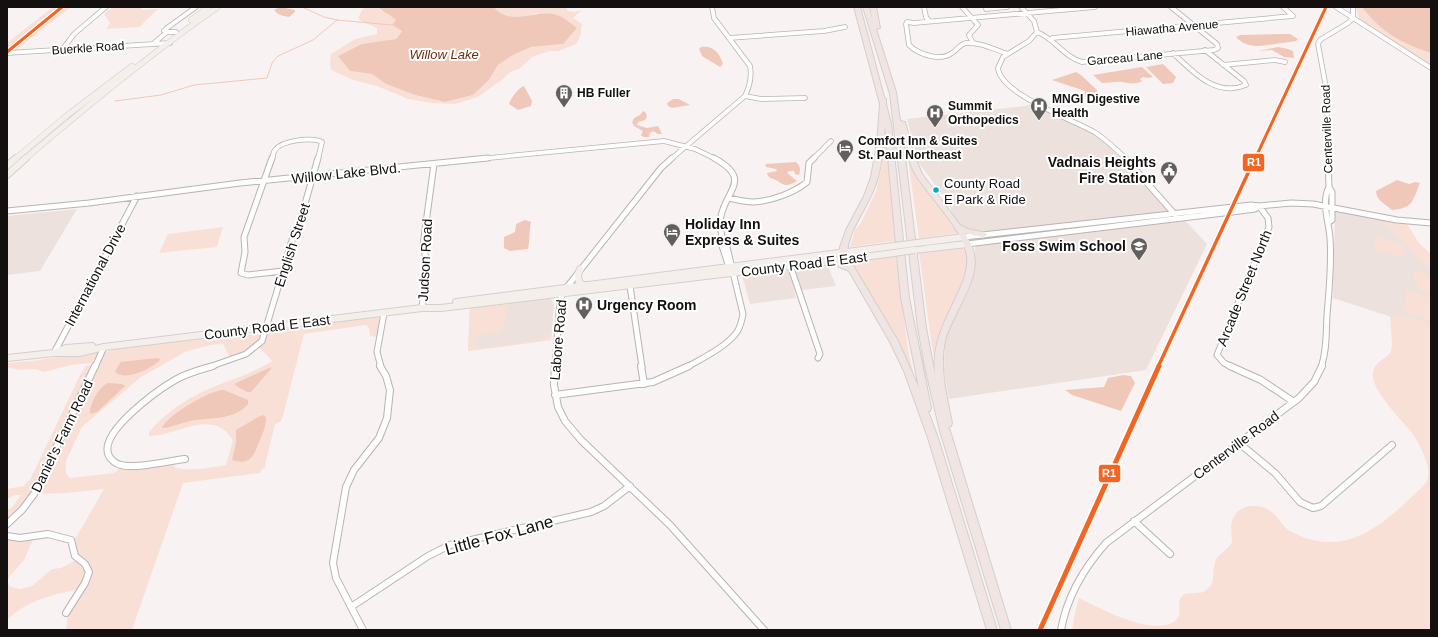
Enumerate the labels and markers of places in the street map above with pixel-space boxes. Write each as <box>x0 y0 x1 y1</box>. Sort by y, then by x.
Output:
building icon: HB Fuller <box>554 83 574 108</box>
place label: HB Fuller <box>577 86 631 100</box>
place label: MNGI Digestive Health <box>1052 92 1140 120</box>
hospital icon: MNGI Digestive Health <box>1029 96 1049 121</box>
place label: Summit Orthopedics <box>948 99 1019 127</box>
hospital icon: Summit Orthopedics <box>925 103 945 128</box>
place label: Comfort Inn & Suites St. Paul Northeast <box>858 134 978 162</box>
hotel icon: Comfort Inn & Suites St. Paul Northeast <box>835 138 855 163</box>
place label: Vadnais Heights Fire Station <box>1048 154 1156 186</box>
public building icon: Vadnais Heights Fire Station <box>1159 160 1179 185</box>
place label: County Road E Park & Ride <box>944 176 1026 207</box>
marker: County Road E Park & Ride <box>931 185 941 195</box>
place label: Holiday Inn Express & Suites <box>685 216 800 248</box>
hotel icon: Holiday Inn Express & Suites <box>662 222 682 247</box>
school or university icon: Foss Swim School <box>1129 236 1149 261</box>
place label: Foss Swim School <box>1002 238 1126 254</box>
hospital icon: Urgency Room <box>574 295 594 320</box>
place label: Urgency Room <box>597 297 697 313</box>

